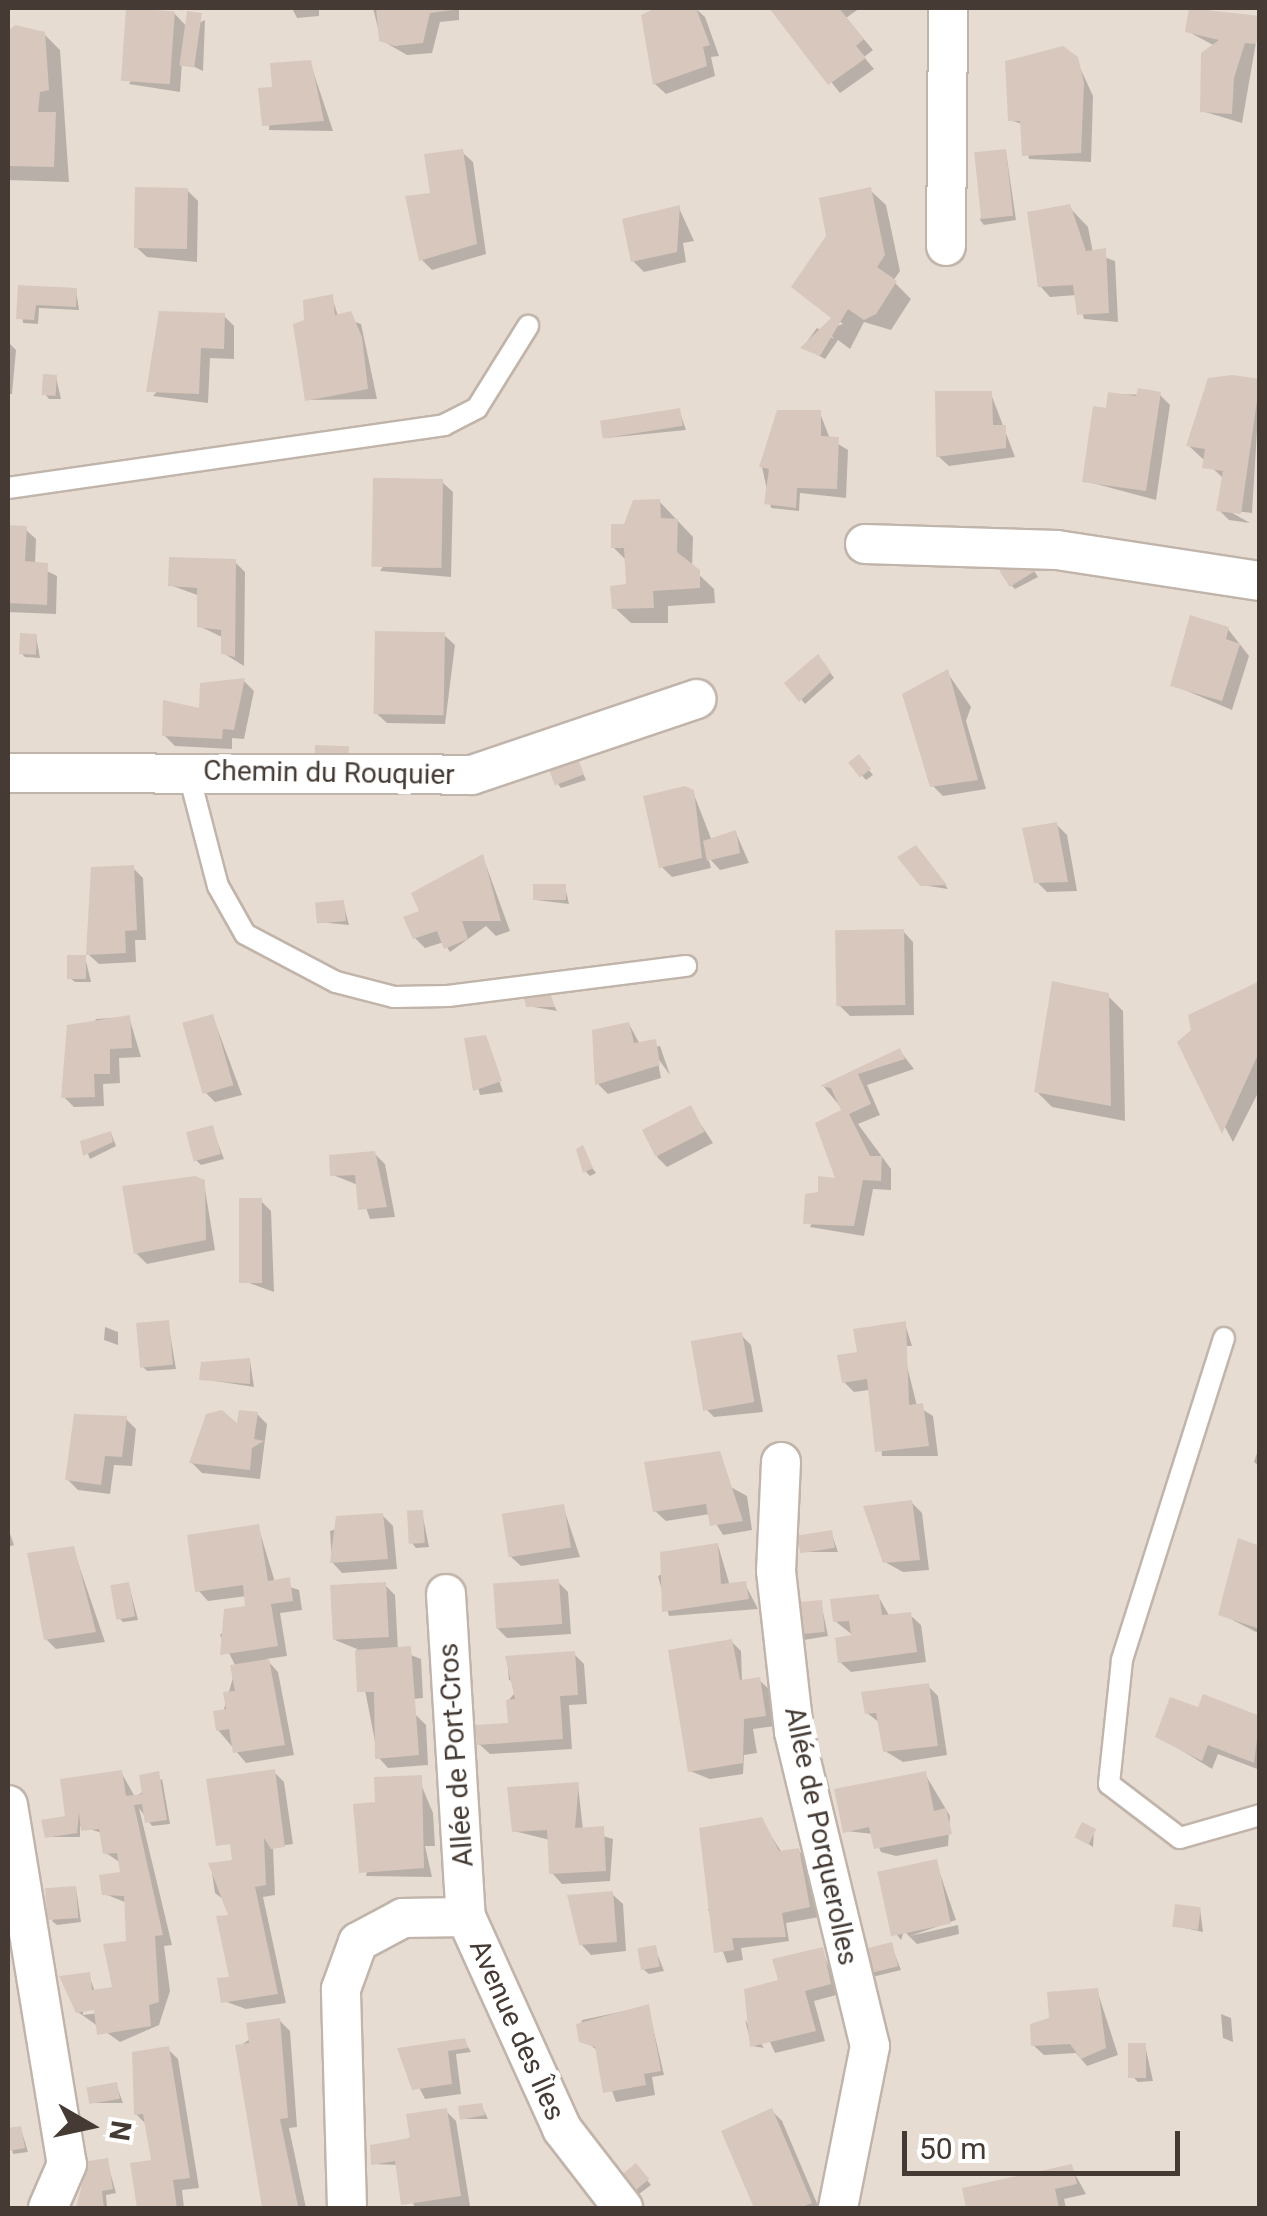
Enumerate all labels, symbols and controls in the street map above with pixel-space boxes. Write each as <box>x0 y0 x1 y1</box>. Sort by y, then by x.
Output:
street label: Chemin du Rouquier <box>203 754 455 792</box>
street label: Allée de Port-Cros <box>431 1642 481 1868</box>
street label: Allée de Porquerolles <box>777 1704 865 1968</box>
street label: Avenue des Îles <box>462 1934 572 2126</box>
north arrow <box>40 2076 140 2176</box>
scale bar <box>907 2111 1184 2173</box>
text: N <box>102 2118 138 2143</box>
text: 50 m <box>919 2131 986 2166</box>

